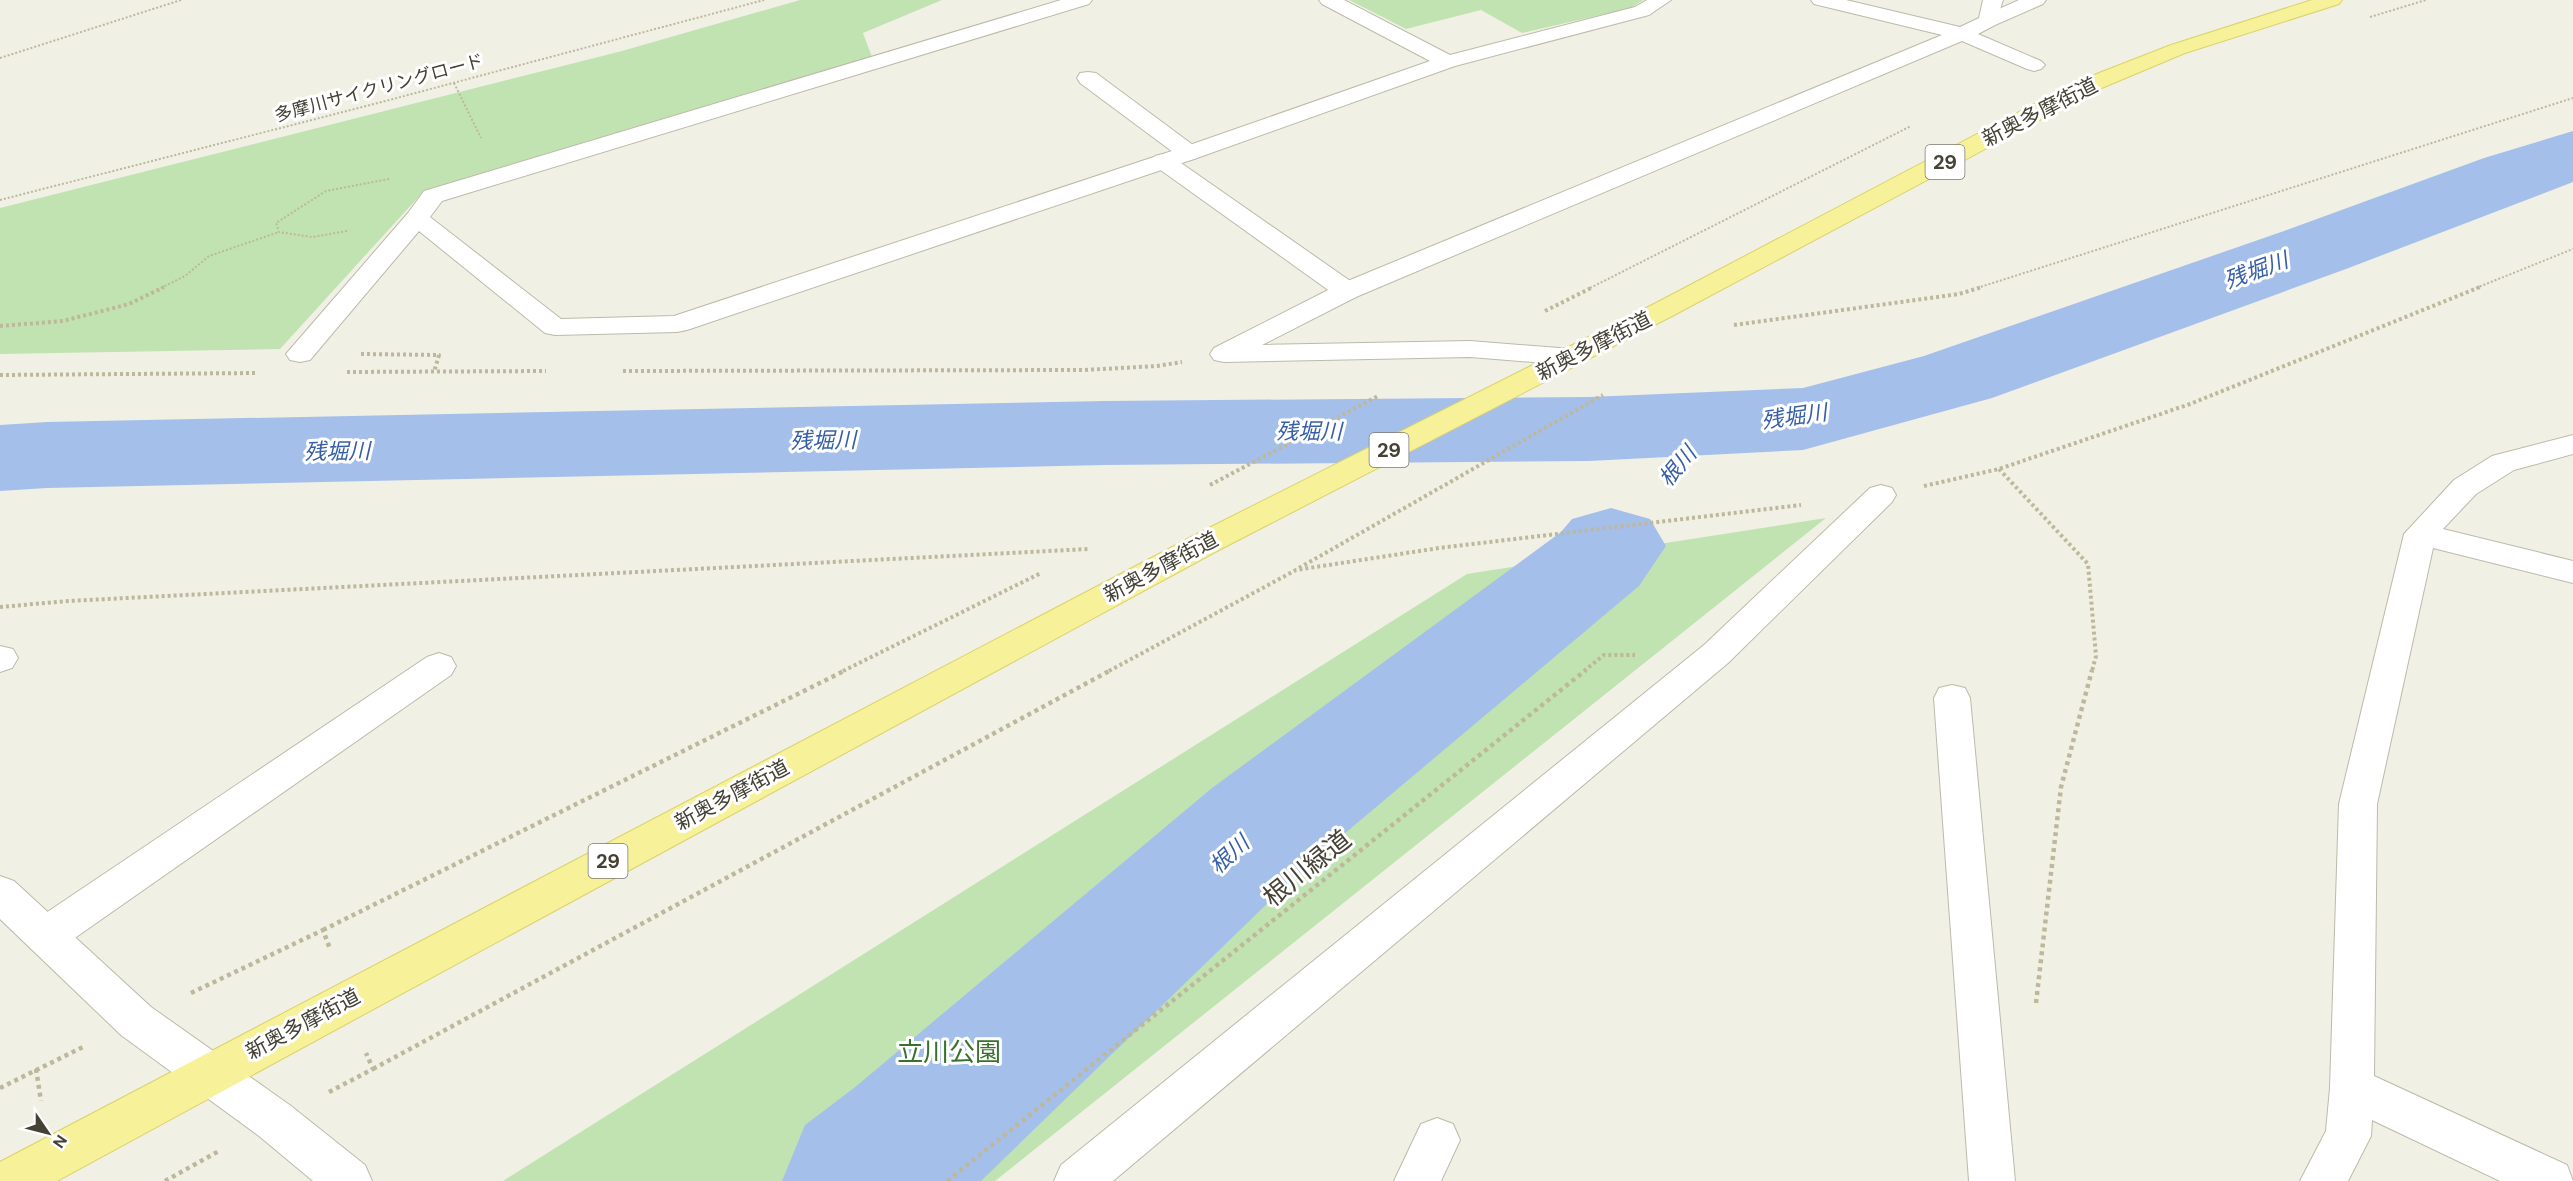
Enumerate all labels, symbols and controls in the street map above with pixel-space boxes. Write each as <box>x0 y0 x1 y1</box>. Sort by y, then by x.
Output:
street label: 多摩川サイクリングロード <box>272 49 486 127</box>
street label: 新奥多摩街道 <box>1978 71 2102 153</box>
road number: 29 <box>1926 145 1964 179</box>
water label: 残堀川 <box>2220 245 2294 295</box>
street label: 新奥多摩街道 <box>1532 305 1656 387</box>
water label: 残堀川 <box>1759 397 1831 435</box>
water label: 残堀川 <box>1276 417 1344 446</box>
water label: 残堀川 <box>790 425 858 456</box>
road number: 29 <box>1370 433 1408 467</box>
water label: 残堀川 <box>304 436 372 467</box>
water label: 根川 <box>1652 439 1704 493</box>
street label: 新奥多摩街道 <box>1099 525 1223 609</box>
street label: 新奥多摩街道 <box>670 753 794 837</box>
street label: 根川緑道 <box>1256 822 1358 914</box>
water label: 根川 <box>1203 828 1257 880</box>
road number: 29 <box>588 844 628 878</box>
street label: 新奥多摩街道 <box>241 982 365 1066</box>
park label: 立川公園 <box>897 1035 1001 1069</box>
north arrow <box>18 1103 78 1163</box>
text: N <box>48 1131 72 1152</box>

